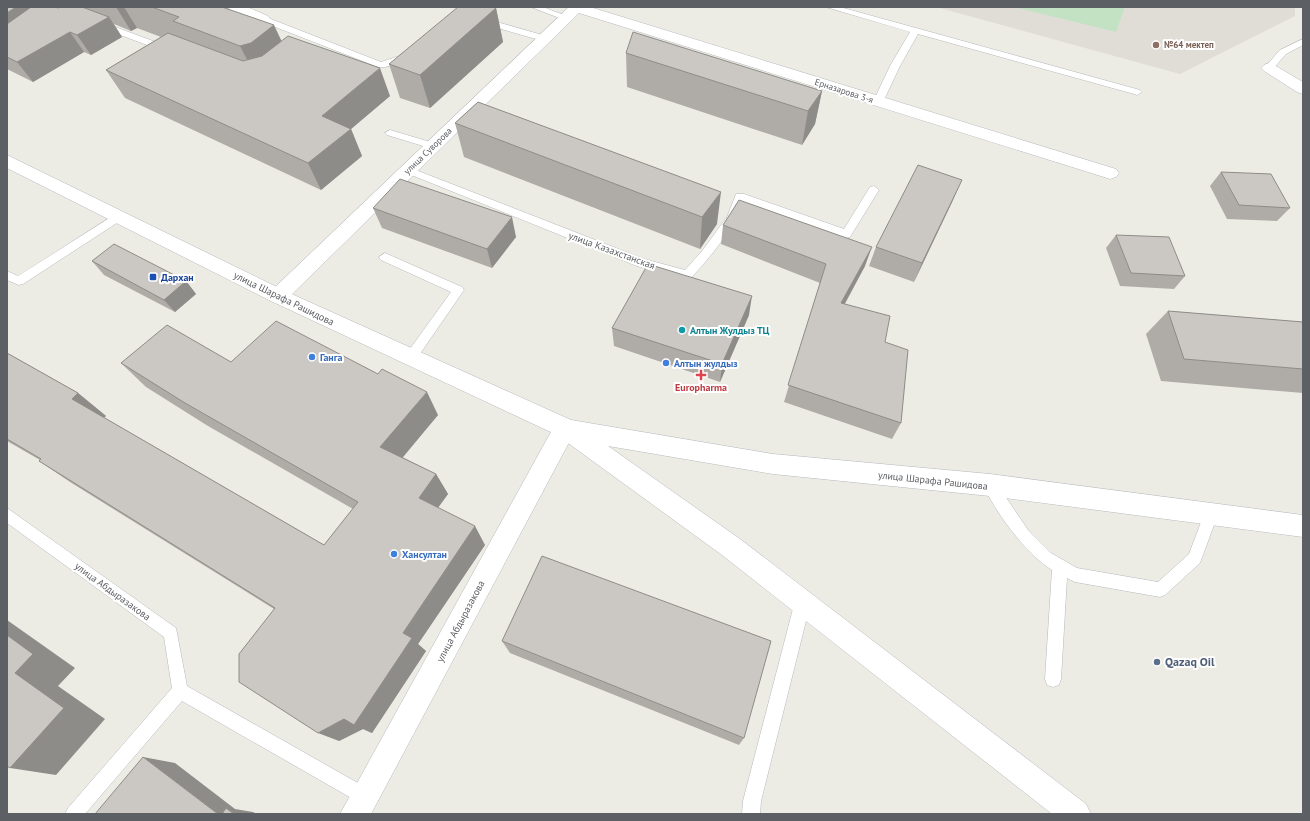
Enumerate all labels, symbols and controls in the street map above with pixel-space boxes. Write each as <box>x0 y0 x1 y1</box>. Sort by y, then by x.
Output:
place label: №64 мектеп <box>1164 39 1214 50</box>
marker: №64 мектеп <box>1151 40 1161 50</box>
street label: Ерназарова 3-я <box>813 76 875 105</box>
street label: улица Суворова <box>401 125 454 176</box>
street label: улица Казахстанская <box>567 229 657 272</box>
street label: улица Шарафа Рашидова <box>231 268 336 329</box>
place label: Дархан <box>161 271 194 284</box>
marker: Дархан <box>148 272 158 282</box>
place label: Алтын Жулдыз ТЦ <box>690 324 770 337</box>
marker: Алтын Жулдыз ТЦ <box>677 325 687 335</box>
place label: Ганга <box>320 351 342 364</box>
marker: Ганга <box>307 352 317 362</box>
place label: Алтын жулдыз <box>674 357 738 370</box>
marker: Алтын жулдыз <box>661 358 671 368</box>
marker: Europharma <box>696 370 706 380</box>
place label: Europharma <box>675 381 727 394</box>
street label: улица Шарафа Рашидова <box>877 468 989 493</box>
place label: Хансултан <box>402 548 447 561</box>
marker: Хансултан <box>389 549 399 559</box>
street label: улица Абдыразакова <box>72 559 153 623</box>
street label: улица Абдыразакова <box>433 578 487 664</box>
place label: Qazaq Oil <box>1165 654 1215 669</box>
marker: Qazaq Oil <box>1152 657 1162 667</box>

